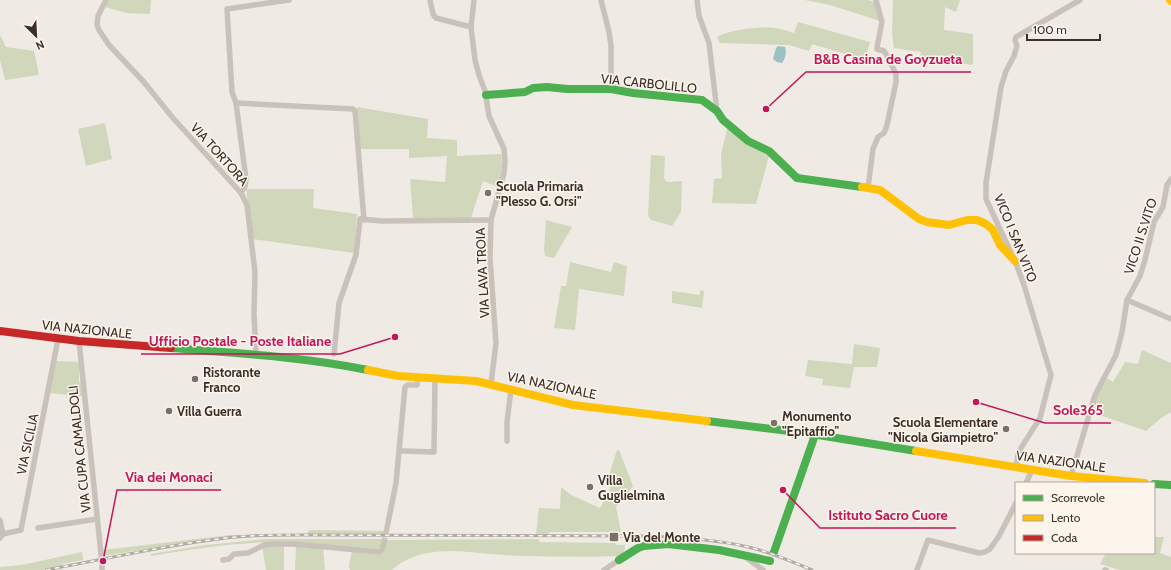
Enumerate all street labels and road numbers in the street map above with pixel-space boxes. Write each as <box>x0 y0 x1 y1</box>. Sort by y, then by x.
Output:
street label: VIA CARBOLILLO <box>600 70 698 96</box>
street label: VIA TORTORA <box>188 119 252 189</box>
street label: VICO I SAN VITO <box>991 192 1041 284</box>
street label: VICO II S.VITO <box>1120 196 1160 276</box>
street label: VIA LAVA TROIA <box>472 227 492 319</box>
street label: VIA NAZIONALE <box>41 316 133 342</box>
street label: VIA NAZIONALE <box>506 368 598 402</box>
street label: VIA CUPA CAMALDOLI <box>64 385 94 513</box>
street label: VIA SICILIA <box>13 412 41 476</box>
street label: VIA NAZIONALE <box>1015 447 1107 475</box>

